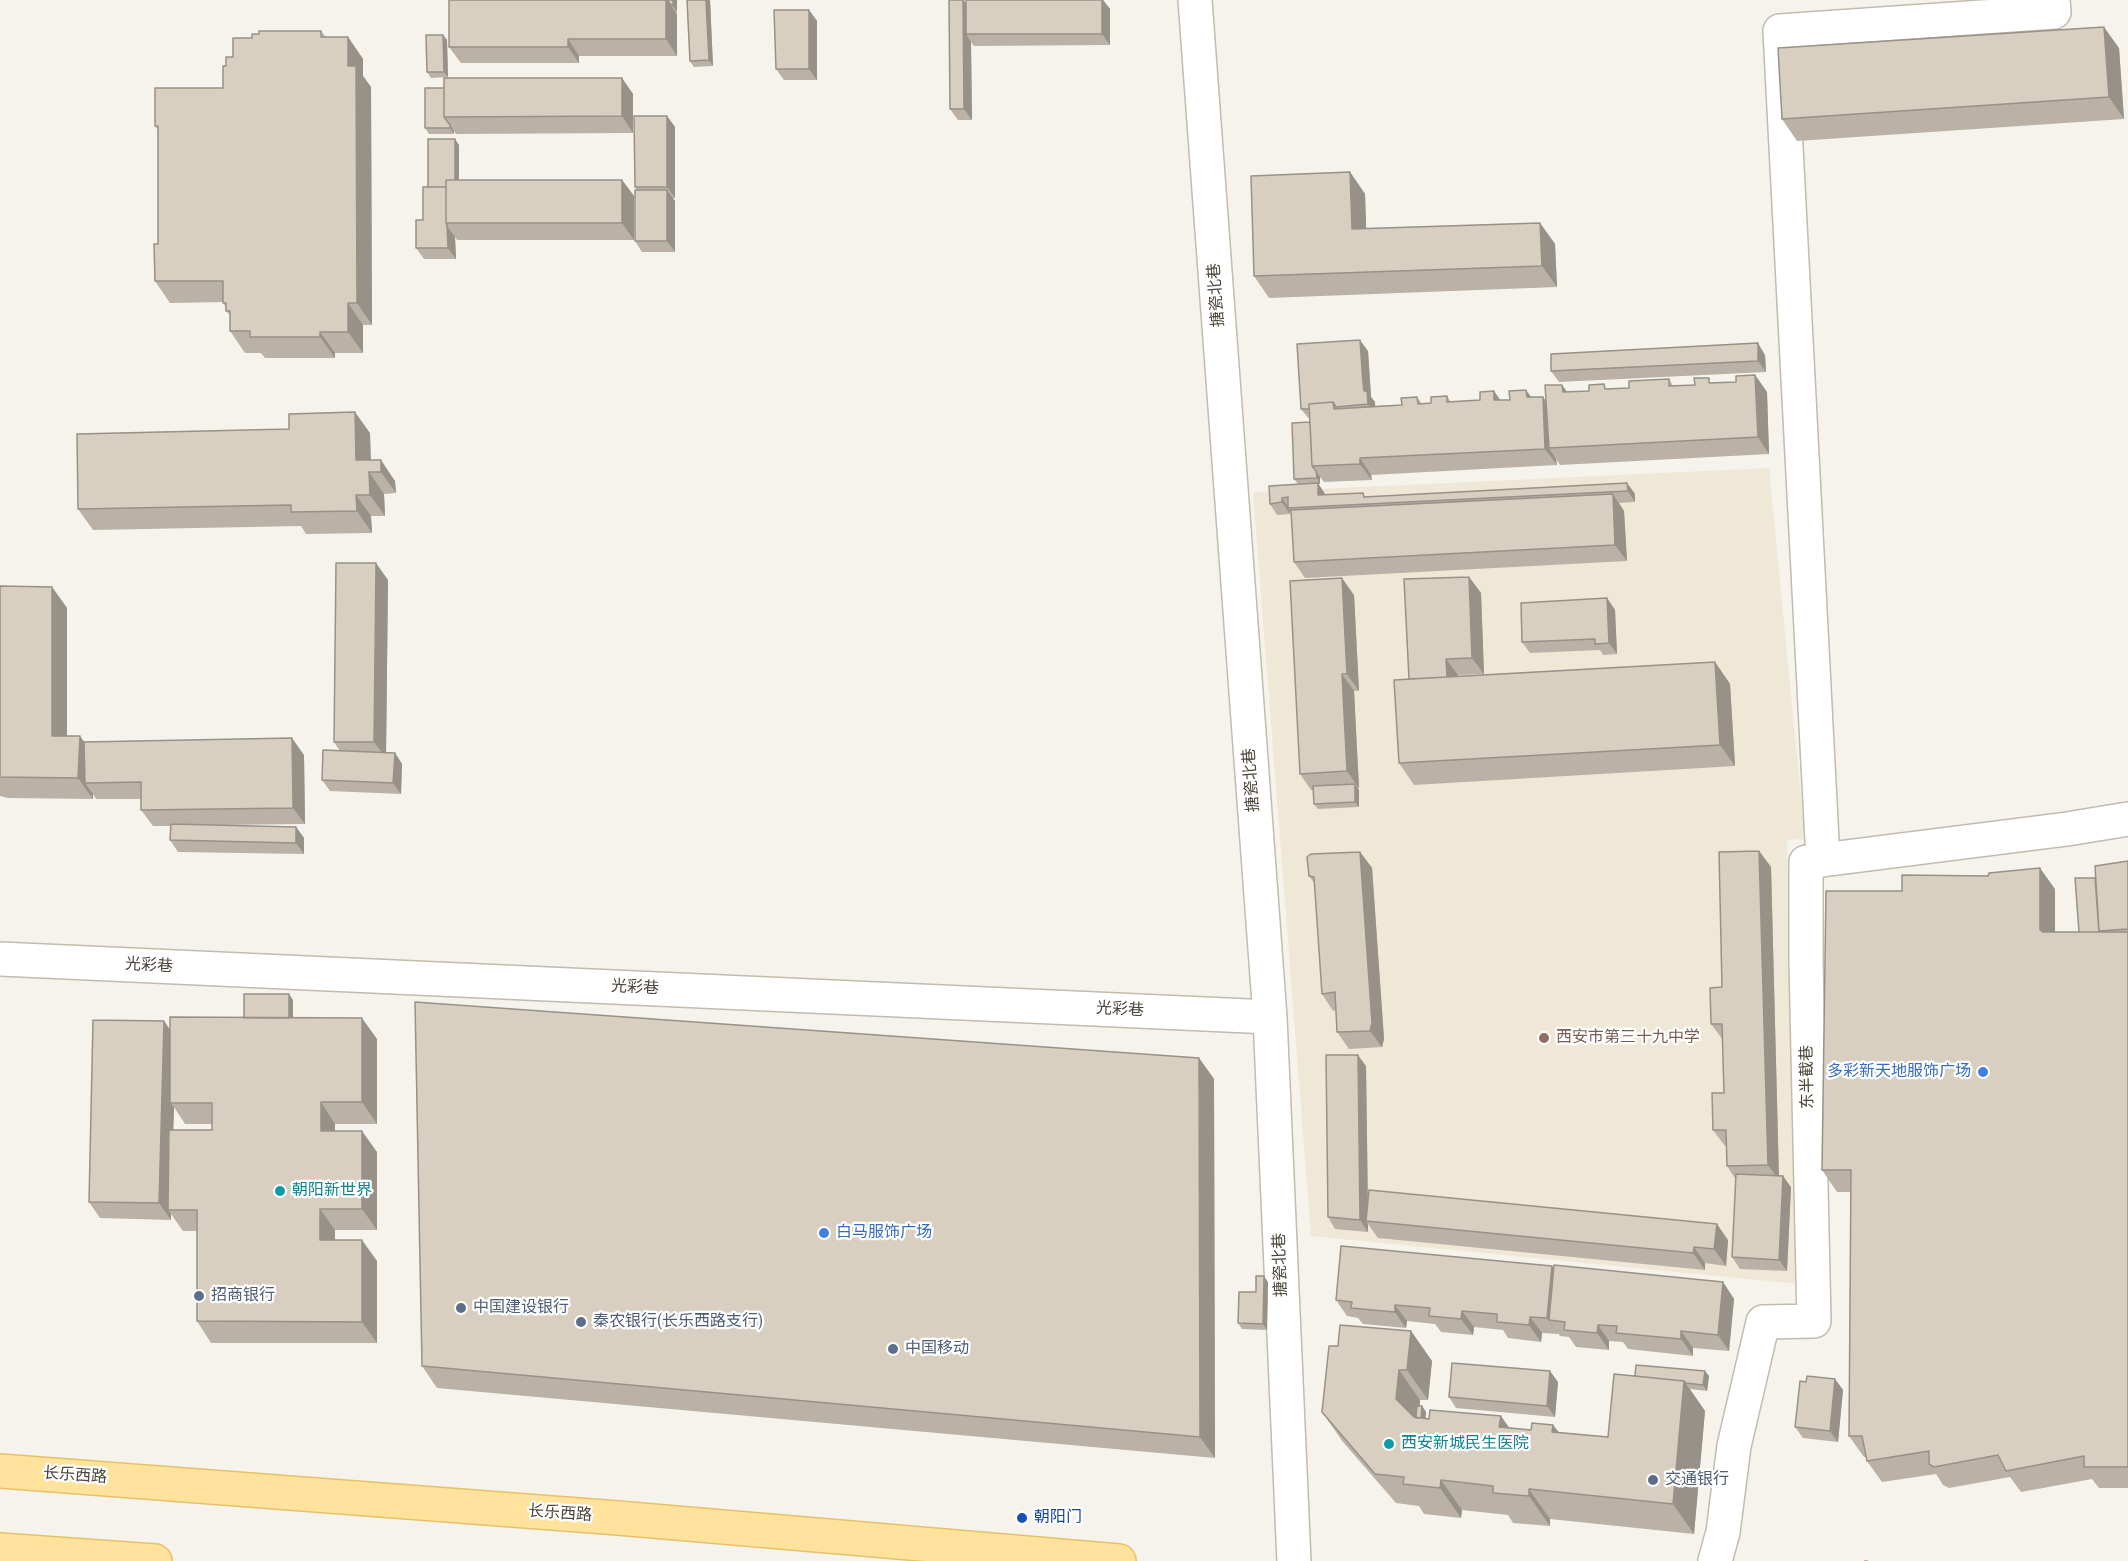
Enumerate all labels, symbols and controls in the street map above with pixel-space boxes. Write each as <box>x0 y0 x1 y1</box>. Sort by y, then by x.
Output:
street label: 搪瓷北巷 <box>1205 262 1229 328</box>
street label: 搪瓷北巷 <box>1240 747 1264 813</box>
street label: 光彩巷 <box>125 955 173 977</box>
street label: 光彩巷 <box>611 977 659 999</box>
street label: 光彩巷 <box>1096 999 1144 1021</box>
place label: 西安市第三十九中学 <box>1556 1028 1700 1048</box>
marker: 西安市第三十九中学 <box>1537 1031 1551 1045</box>
street label: 东半截巷 <box>1798 1045 1818 1109</box>
place label: 多彩新天地服饰广场 <box>1827 1062 1971 1082</box>
marker: 多彩新天地服饰广场 <box>1976 1065 1990 1079</box>
place label: 朝阳新世界 <box>292 1181 372 1201</box>
marker: 朝阳新世界 <box>273 1184 287 1198</box>
place label: 白马服饰广场 <box>836 1223 932 1243</box>
marker: 白马服饰广场 <box>817 1226 831 1240</box>
street label: 搪瓷北巷 <box>1270 1233 1292 1297</box>
place label: 招商银行 <box>211 1286 275 1306</box>
marker: 招商银行 <box>192 1289 206 1303</box>
place label: 中国建设银行 <box>473 1298 569 1318</box>
marker: 中国建设银行 <box>454 1301 468 1315</box>
place label: 秦农银行(长乐西路支行) <box>593 1312 763 1332</box>
marker: 秦农银行(长乐西路支行) <box>574 1315 588 1329</box>
place label: 中国移动 <box>905 1339 969 1359</box>
marker: 中国移动 <box>886 1342 900 1356</box>
place label: 西安新城民生医院 <box>1401 1434 1529 1454</box>
marker: 西安新城民生医院 <box>1382 1437 1396 1451</box>
street label: 长乐西路 <box>42 1464 108 1488</box>
place label: 交通银行 <box>1665 1470 1729 1490</box>
marker: 交通银行 <box>1646 1473 1660 1487</box>
street label: 长乐西路 <box>527 1502 593 1526</box>
place label: 朝阳门 <box>1034 1508 1082 1528</box>
marker: 朝阳门 <box>1015 1511 1029 1525</box>

